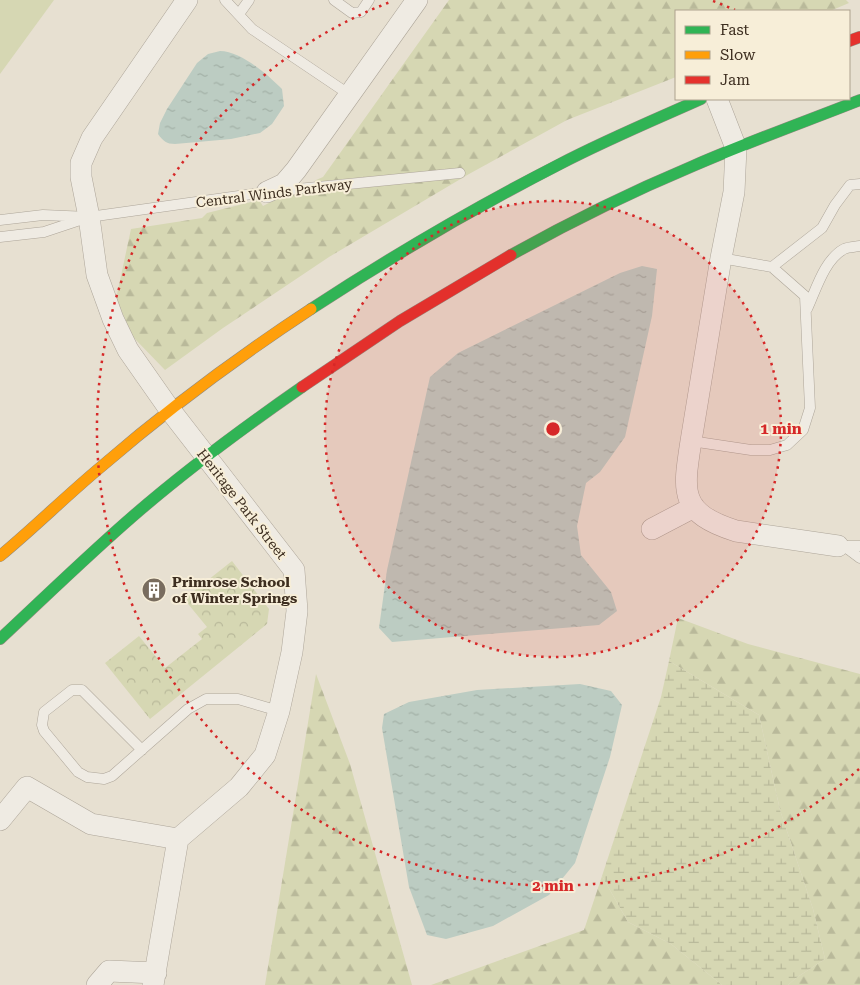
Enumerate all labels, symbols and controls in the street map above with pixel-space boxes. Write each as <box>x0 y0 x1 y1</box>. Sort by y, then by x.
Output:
legend <box>675 10 850 100</box>
text: Fast <box>720 21 750 39</box>
text: Slow <box>720 46 756 64</box>
text: Jam <box>720 71 750 89</box>
street label: Central Winds Parkway <box>195 175 354 211</box>
centre of rings <box>544 420 562 438</box>
text: 1 min <box>760 420 802 438</box>
street label: Heritage Park Street <box>194 446 290 562</box>
place label: Primrose School of Winter Springs <box>172 574 297 606</box>
building icon: Primrose School of Winter Springs <box>141 577 167 603</box>
text: 2 min <box>532 877 574 895</box>

